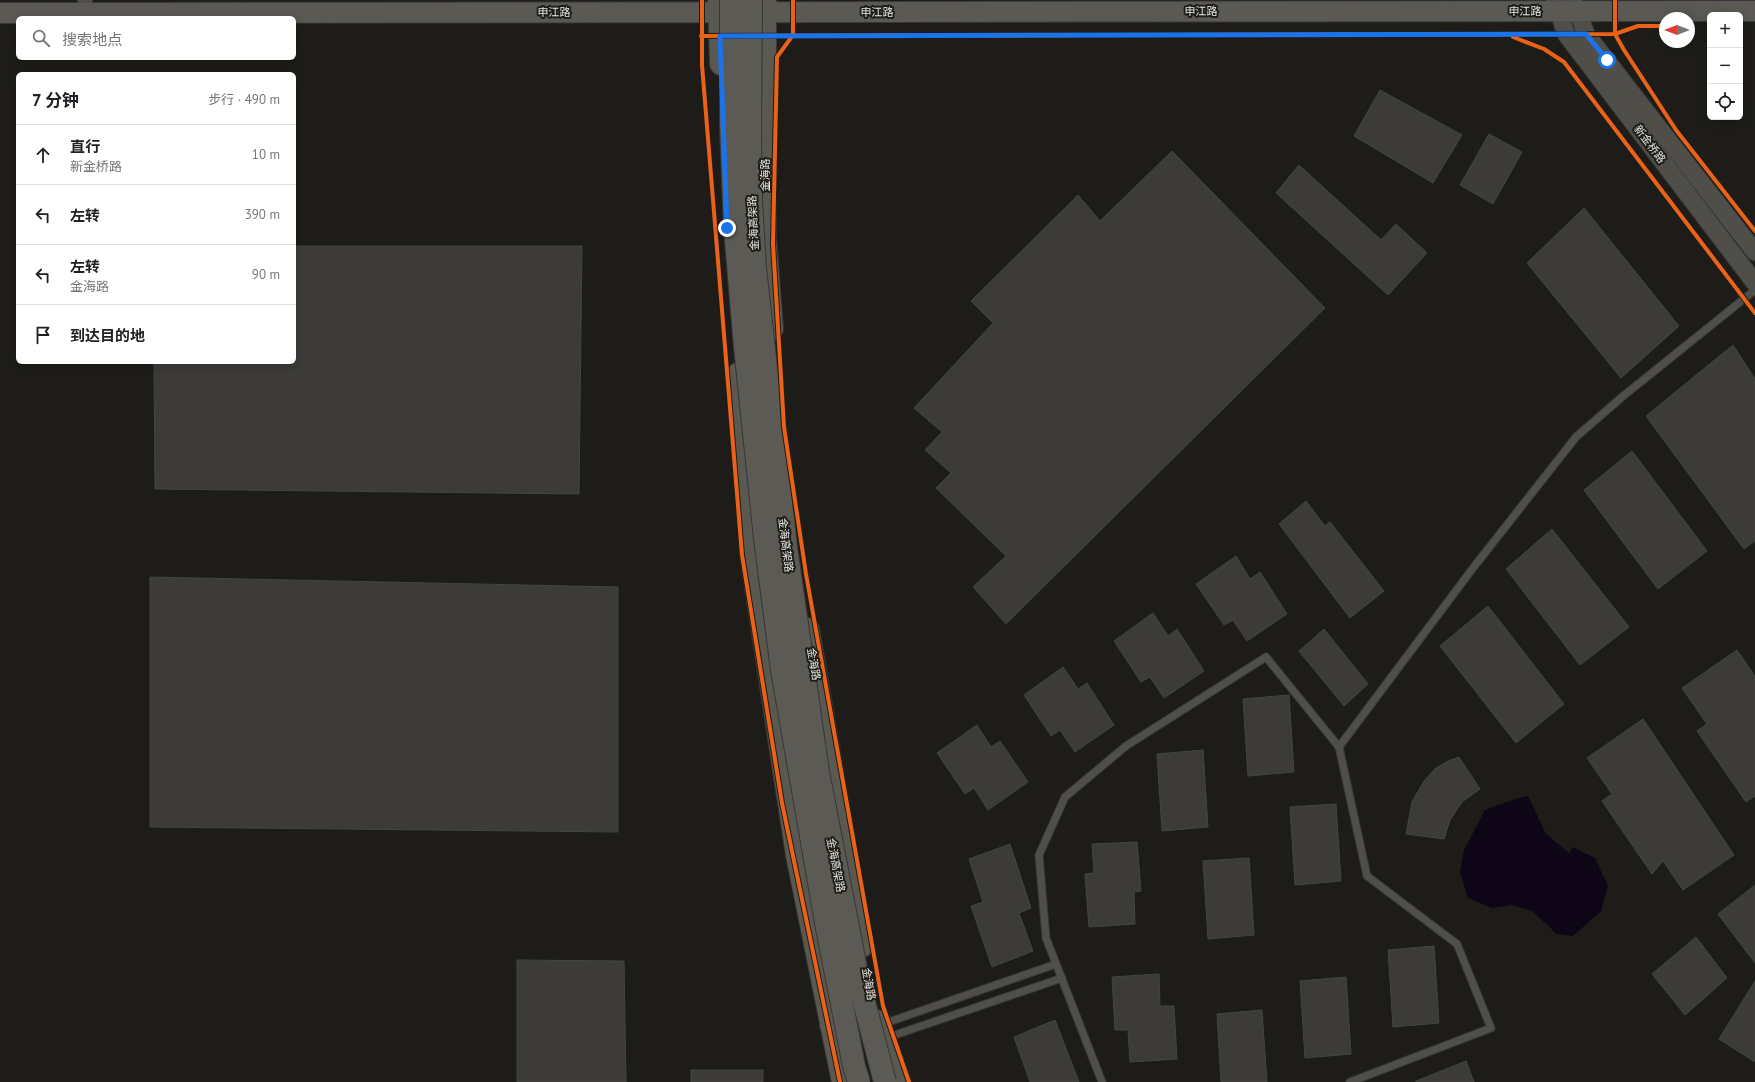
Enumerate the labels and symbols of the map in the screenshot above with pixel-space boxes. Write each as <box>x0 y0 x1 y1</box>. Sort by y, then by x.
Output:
street label: 申江路 <box>1185 4 1218 18</box>
street label: 申江路 <box>1509 4 1542 18</box>
street label: 申江路 <box>538 5 571 19</box>
street label: 申江路 <box>861 5 894 19</box>
north arrow <box>1659 12 1695 48</box>
route start <box>1598 51 1616 69</box>
street label: 新金桥路 <box>1631 122 1669 166</box>
street label: 金海路 <box>758 159 772 192</box>
street label: 金海高架路 <box>745 195 761 251</box>
route end <box>718 219 736 237</box>
street label: 金海高架路 <box>776 517 796 573</box>
street label: 金海路 <box>804 647 824 681</box>
street label: 金海高架路 <box>824 837 848 893</box>
street label: 金海路 <box>859 967 879 1001</box>

